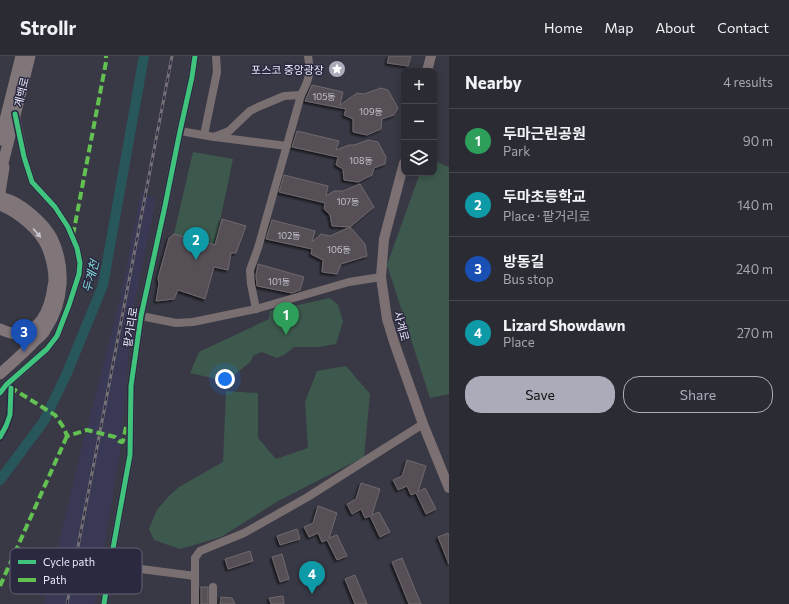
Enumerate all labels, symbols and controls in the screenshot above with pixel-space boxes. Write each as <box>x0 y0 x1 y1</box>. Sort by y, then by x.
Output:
text: Strollr <box>20 16 76 39</box>
text: Home <box>544 19 583 36</box>
text: Map <box>605 19 633 36</box>
text: About <box>655 19 695 36</box>
text: Contact <box>717 19 769 36</box>
place icon: 포스코 중앙광장 <box>327 59 347 79</box>
place label: 포스코 중앙광장 <box>251 63 324 76</box>
map controls <box>401 68 437 176</box>
button: + <box>401 68 437 104</box>
text: Nearby <box>465 72 522 93</box>
text: 4 results <box>723 74 773 90</box>
street label: 계백로 <box>11 76 31 108</box>
house number: 105동 <box>312 91 336 102</box>
button: − <box>401 104 437 140</box>
house number: 109동 <box>359 106 383 117</box>
text: 두마근린공원 <box>503 124 586 142</box>
text: 1 <box>475 133 481 149</box>
text: 90 m <box>743 133 773 149</box>
button: layers <box>401 140 437 176</box>
text: Park <box>503 143 530 159</box>
house number: 108동 <box>349 155 373 166</box>
text: 두마초등학교 <box>503 187 586 205</box>
house number: 107동 <box>337 196 359 207</box>
text: 2 <box>474 197 482 213</box>
text: 140 m <box>737 197 773 213</box>
text: Place · 팥거리로 <box>503 208 590 224</box>
one-way arrow <box>32 227 41 238</box>
pin: 2 <box>183 227 209 260</box>
house number: 102동 <box>278 230 300 241</box>
house number: 106동 <box>327 244 351 255</box>
text: 방동길 <box>503 252 544 270</box>
water label: 두계천 <box>79 256 102 294</box>
text: 3 <box>474 261 482 277</box>
text: 240 m <box>736 261 773 277</box>
text: Bus stop <box>503 271 554 287</box>
house number: 101동 <box>268 276 290 287</box>
pin: 1 <box>273 302 299 335</box>
street label: 팥거리로 <box>120 306 140 348</box>
street label: 사계로 <box>392 310 412 342</box>
text: Lizard Showdawn <box>503 316 625 334</box>
pin: 3 <box>11 319 37 352</box>
text: 4 <box>474 325 482 341</box>
text: 270 m <box>737 325 773 341</box>
text: Place <box>503 334 535 350</box>
your location <box>215 369 235 389</box>
button: Save <box>465 376 615 413</box>
button: Share <box>623 376 773 413</box>
legend <box>10 548 142 594</box>
text: Cycle path <box>43 555 95 568</box>
pin: 4 <box>299 561 325 594</box>
text: Path <box>43 573 66 586</box>

